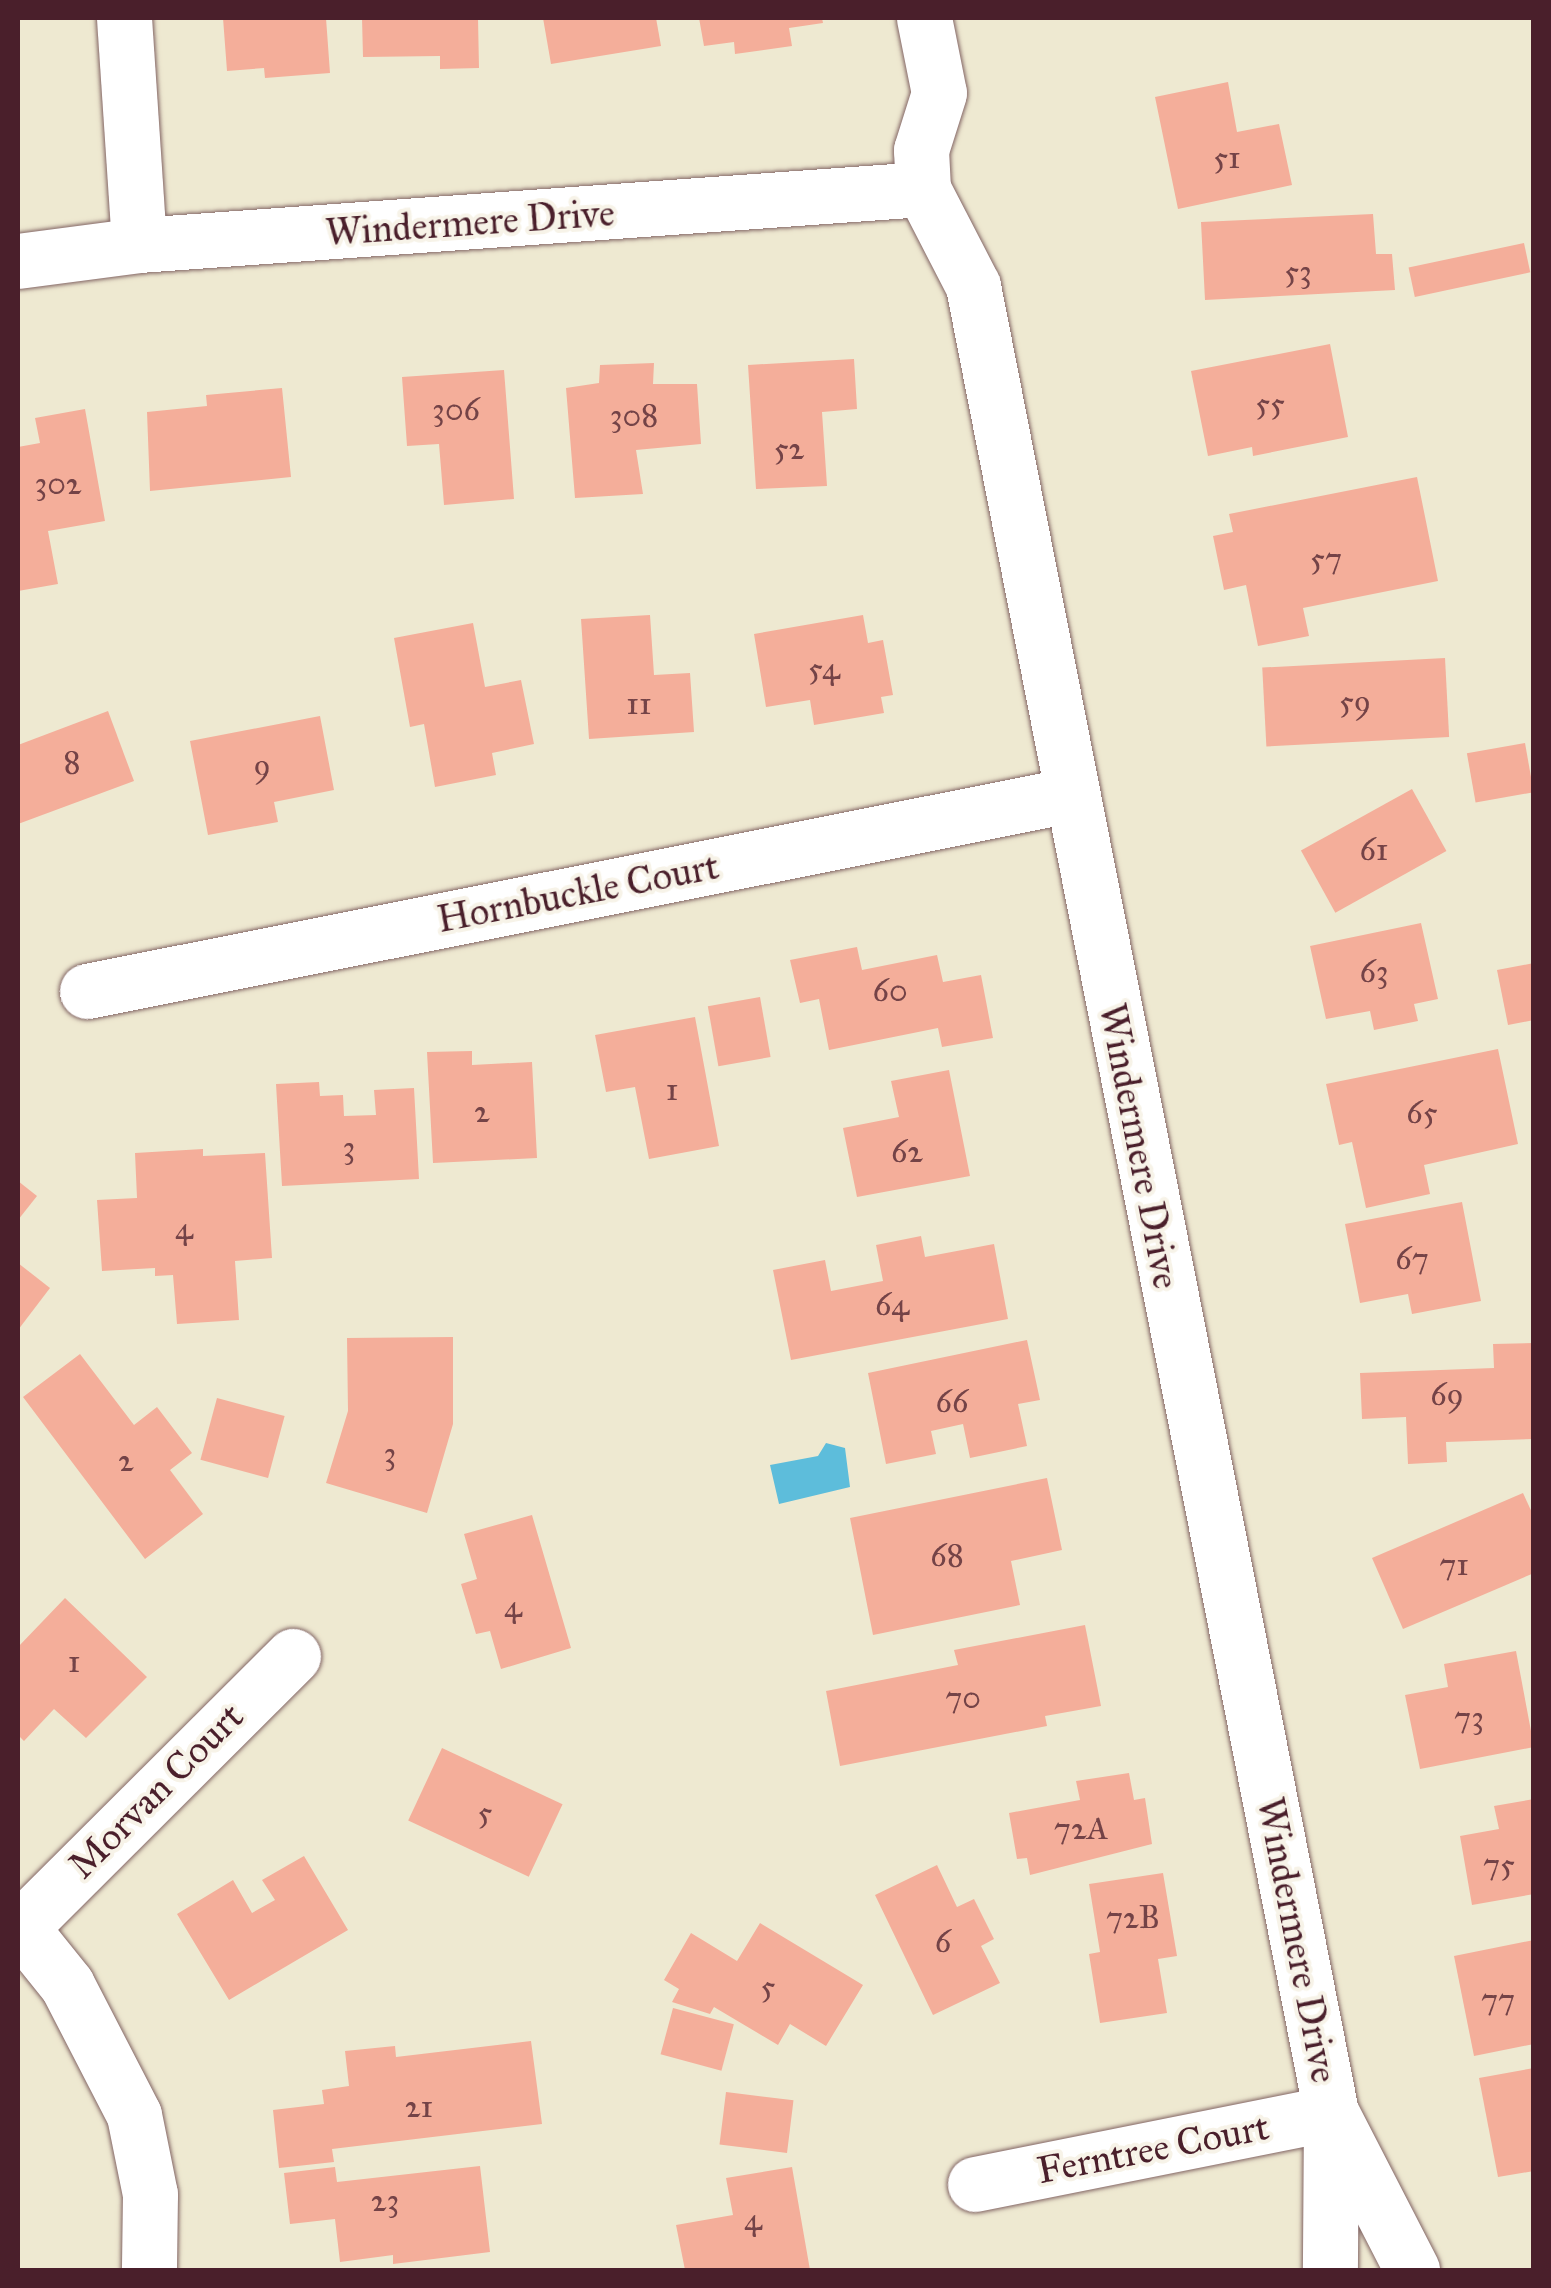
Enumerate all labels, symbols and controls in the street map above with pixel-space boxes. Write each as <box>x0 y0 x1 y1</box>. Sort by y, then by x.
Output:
house number: 51 <box>1213 139 1241 177</box>
street label: Windermere Drive <box>324 190 616 256</box>
house number: 53 <box>1284 253 1312 291</box>
house number: 55 <box>1255 385 1285 423</box>
house number: 306 <box>432 391 480 429</box>
house number: 308 <box>610 397 658 435</box>
house number: 52 <box>774 430 804 468</box>
house number: 302 <box>34 465 82 503</box>
house number: 57 <box>1310 540 1342 578</box>
house number: 54 <box>808 650 840 688</box>
house number: 59 <box>1339 683 1371 721</box>
house number: 11 <box>626 685 652 723</box>
house number: 8 <box>63 744 81 782</box>
house number: 9 <box>253 747 271 785</box>
house number: 61 <box>1360 831 1388 869</box>
street label: Hornbuckle Court <box>433 843 723 943</box>
house number: 63 <box>1359 953 1389 991</box>
house number: 60 <box>872 972 908 1010</box>
street label: Windermere Drive <box>1089 999 1189 1293</box>
house number: 1 <box>666 1071 678 1109</box>
house number: 2 <box>474 1093 490 1131</box>
house number: 65 <box>1406 1094 1438 1132</box>
house number: 3 <box>343 1129 355 1167</box>
house number: 62 <box>891 1133 923 1171</box>
house number: 4 <box>175 1210 193 1248</box>
house number: 67 <box>1395 1240 1429 1278</box>
house number: 64 <box>875 1286 909 1324</box>
house number: 69 <box>1430 1376 1464 1414</box>
house number: 66 <box>936 1383 968 1421</box>
house number: 3 <box>384 1435 396 1473</box>
house number: 2 <box>118 1442 134 1480</box>
house number: 68 <box>930 1537 964 1575</box>
house number: 71 <box>1439 1546 1469 1584</box>
house number: 4 <box>504 1588 522 1626</box>
house number: 1 <box>68 1643 80 1681</box>
house number: 70 <box>945 1679 981 1717</box>
street label: Morvan Court <box>59 1694 253 1888</box>
house number: 73 <box>1454 1699 1484 1737</box>
street label: Windermere Drive <box>1247 1793 1347 2087</box>
house number: 5 <box>478 1794 492 1832</box>
house number: 72A <box>1054 1810 1108 1848</box>
house number: 75 <box>1483 1846 1515 1884</box>
house number: 72B <box>1106 1899 1160 1937</box>
house number: 6 <box>935 1923 951 1961</box>
house number: 5 <box>761 1968 775 2006</box>
house number: 77 <box>1481 1981 1515 2019</box>
house number: 21 <box>405 2088 433 2126</box>
street label: Ferntree Court <box>1033 2104 1273 2194</box>
house number: 23 <box>371 2182 399 2220</box>
house number: 4 <box>744 2201 762 2239</box>

